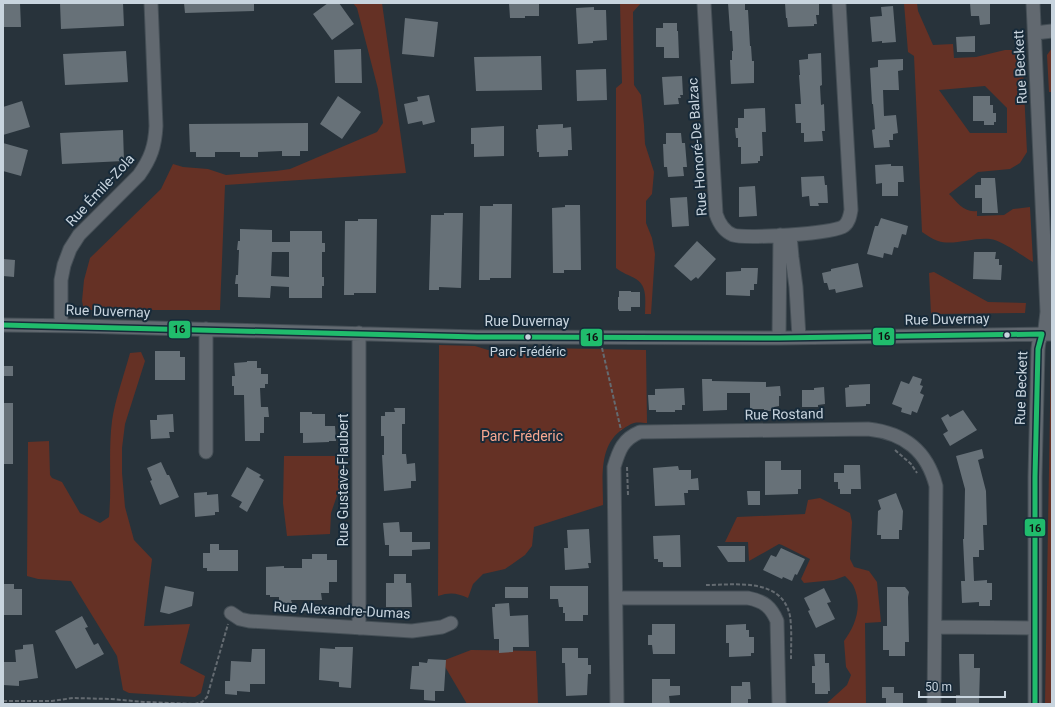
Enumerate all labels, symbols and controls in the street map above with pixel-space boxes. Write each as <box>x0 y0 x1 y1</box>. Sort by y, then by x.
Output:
street label: Rue Beckett <box>1010 29 1030 105</box>
street label: Rue Honoré-De Balzac <box>684 77 710 217</box>
street label: Rue Émile-Zola <box>62 150 138 229</box>
street label: Rue Duvernay <box>65 302 151 320</box>
street label: Rue Duvernay <box>904 310 990 328</box>
street label: Rue Duvernay <box>485 313 570 329</box>
line badge: 16 <box>168 320 191 339</box>
text: 16 <box>173 323 185 336</box>
line badge: 16 <box>872 327 895 346</box>
line badge: 16 <box>580 328 603 347</box>
text: 16 <box>878 330 890 343</box>
unlabelled marker <box>1002 330 1012 340</box>
text: 16 <box>586 331 598 344</box>
marker: Parc Frédéric <box>523 332 533 342</box>
place label: Parc Frédéric <box>490 344 566 359</box>
street label: Rue Beckett <box>1012 350 1030 425</box>
street label: Rue Rostand <box>744 405 824 423</box>
street label: Rue Gustave-Flaubert <box>335 413 351 547</box>
park label: Parc Fréderic <box>481 428 563 444</box>
line badge: 16 <box>1024 518 1046 537</box>
text: 16 <box>1029 522 1041 535</box>
street label: Rue Alexandre-Dumas <box>273 598 411 622</box>
scale bar <box>919 673 1005 699</box>
text: 50 m <box>925 680 952 694</box>

